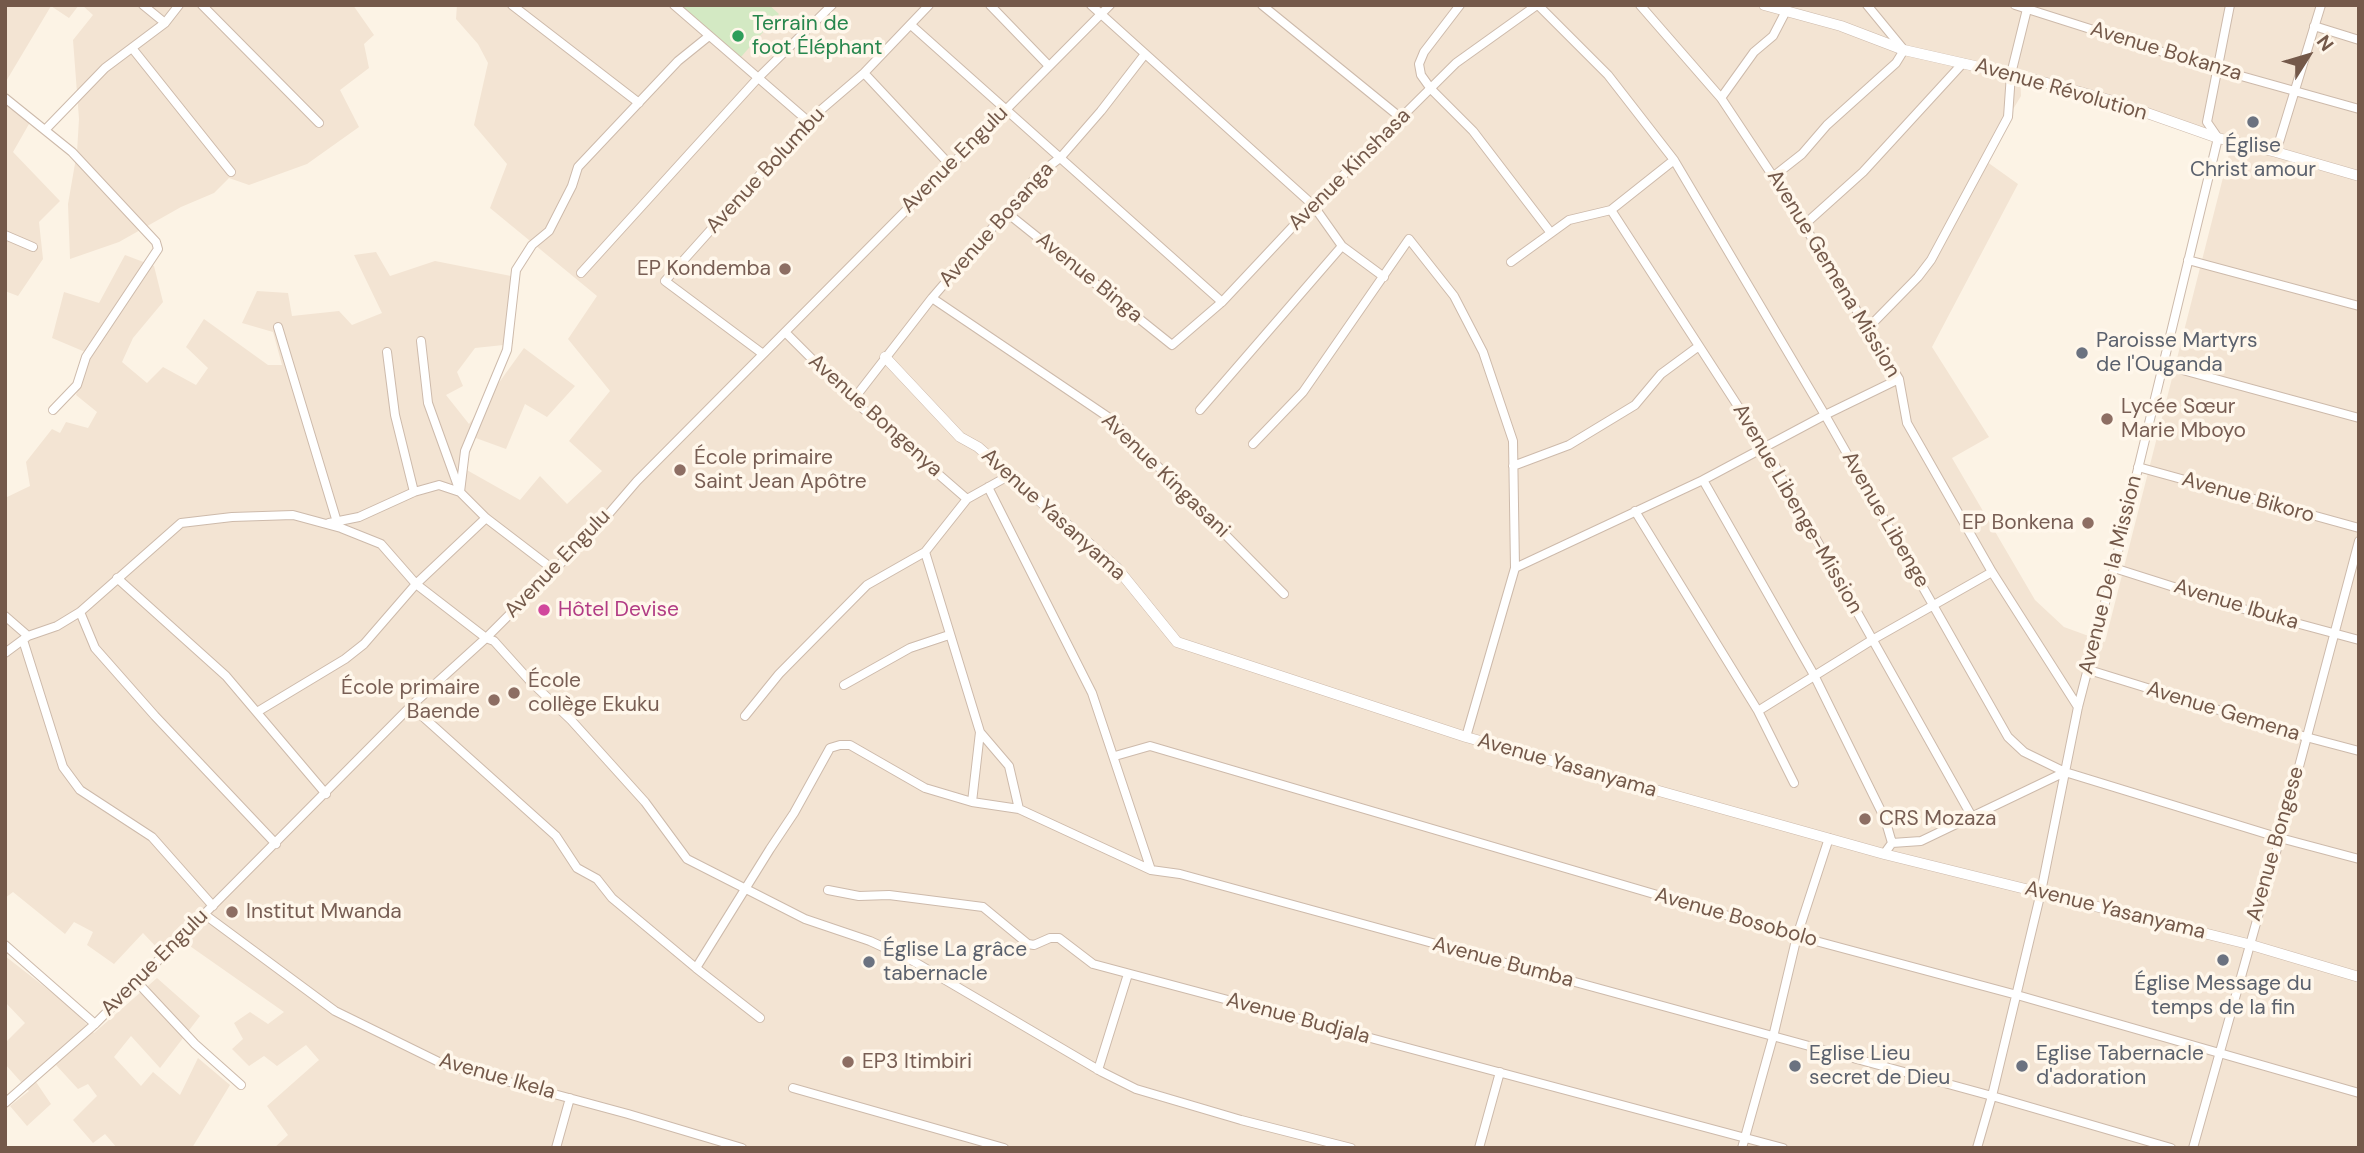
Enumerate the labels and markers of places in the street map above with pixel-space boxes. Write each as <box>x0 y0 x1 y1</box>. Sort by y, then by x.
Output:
place label: Terrain de foot Éléphant <box>752 11 882 61</box>
marker: Terrain de foot Éléphant <box>730 28 746 44</box>
marker: Église Christ amour <box>2245 114 2261 130</box>
place label: Église Christ amour <box>2190 133 2316 183</box>
place label: EP Kondemba <box>637 256 771 282</box>
marker: EP Kondemba <box>777 261 793 277</box>
place label: Paroisse Martyrs de l'Ouganda <box>2096 328 2258 378</box>
marker: Paroisse Martyrs de l'Ouganda <box>2074 345 2090 361</box>
place label: Lycée Sœur Marie Mboyo <box>2121 394 2246 444</box>
marker: Lycée Sœur Marie Mboyo <box>2099 411 2115 427</box>
place label: École primaire Saint Jean Apôtre <box>694 445 867 495</box>
marker: École primaire Saint Jean Apôtre <box>672 462 688 478</box>
place label: EP Bonkena <box>1962 510 2074 536</box>
marker: EP Bonkena <box>2080 515 2096 531</box>
place label: Hôtel Devise <box>558 597 679 623</box>
marker: Hôtel Devise <box>536 602 552 618</box>
place label: École collège Ekuku <box>528 668 660 718</box>
place label: École primaire Baende <box>341 675 480 725</box>
marker: École collège Ekuku <box>506 685 522 701</box>
marker: École primaire Baende <box>486 692 502 708</box>
place label: CRS Mozaza <box>1879 806 1996 832</box>
marker: CRS Mozaza <box>1857 811 1873 827</box>
place label: Institut Mwanda <box>246 899 402 925</box>
marker: Institut Mwanda <box>224 904 240 920</box>
place label: Église La grâce tabernacle <box>883 937 1027 987</box>
marker: Église Message du temps de la fin <box>2215 952 2231 968</box>
marker: Église La grâce tabernacle <box>861 954 877 970</box>
place label: Église Message du temps de la fin <box>2134 971 2312 1021</box>
place label: Eglise Lieu secret de Dieu <box>1809 1041 1950 1091</box>
place label: Eglise Tabernacle d'adoration <box>2036 1041 2204 1091</box>
place label: EP3 Itimbiri <box>862 1049 972 1075</box>
marker: EP3 Itimbiri <box>840 1054 856 1070</box>
marker: Eglise Lieu secret de Dieu <box>1787 1058 1803 1074</box>
marker: Eglise Tabernacle d'adoration <box>2014 1058 2030 1074</box>

